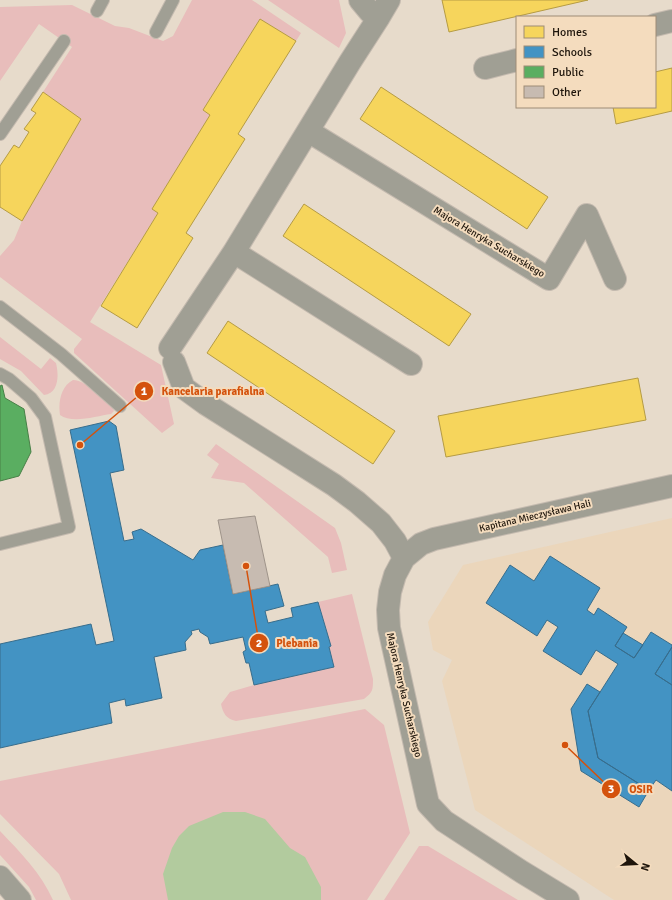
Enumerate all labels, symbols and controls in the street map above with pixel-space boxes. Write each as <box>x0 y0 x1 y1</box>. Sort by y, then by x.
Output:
legend <box>516 16 656 108</box>
text: Homes <box>552 25 587 40</box>
text: Schools <box>552 45 592 60</box>
text: Public <box>552 65 584 80</box>
text: Other <box>552 85 582 100</box>
street label: Majora Henryka Sucharskiego <box>431 204 547 280</box>
callout: Kancelaria parafialna <box>134 379 273 402</box>
text: 1 <box>141 384 148 399</box>
text: Kancelaria parafialna <box>161 385 265 398</box>
street label: Kapitana Mieczysława Hali <box>478 497 592 535</box>
callout: Plebania <box>249 631 326 654</box>
street label: Majora Henryka Sucharskiego <box>384 632 424 758</box>
text: 2 <box>256 636 262 651</box>
text: Plebania <box>276 637 318 650</box>
callout: OSIR <box>601 777 660 800</box>
text: 3 <box>608 782 614 797</box>
text: OSIR <box>629 783 653 796</box>
north arrow <box>616 844 656 884</box>
text: N <box>638 861 652 873</box>

